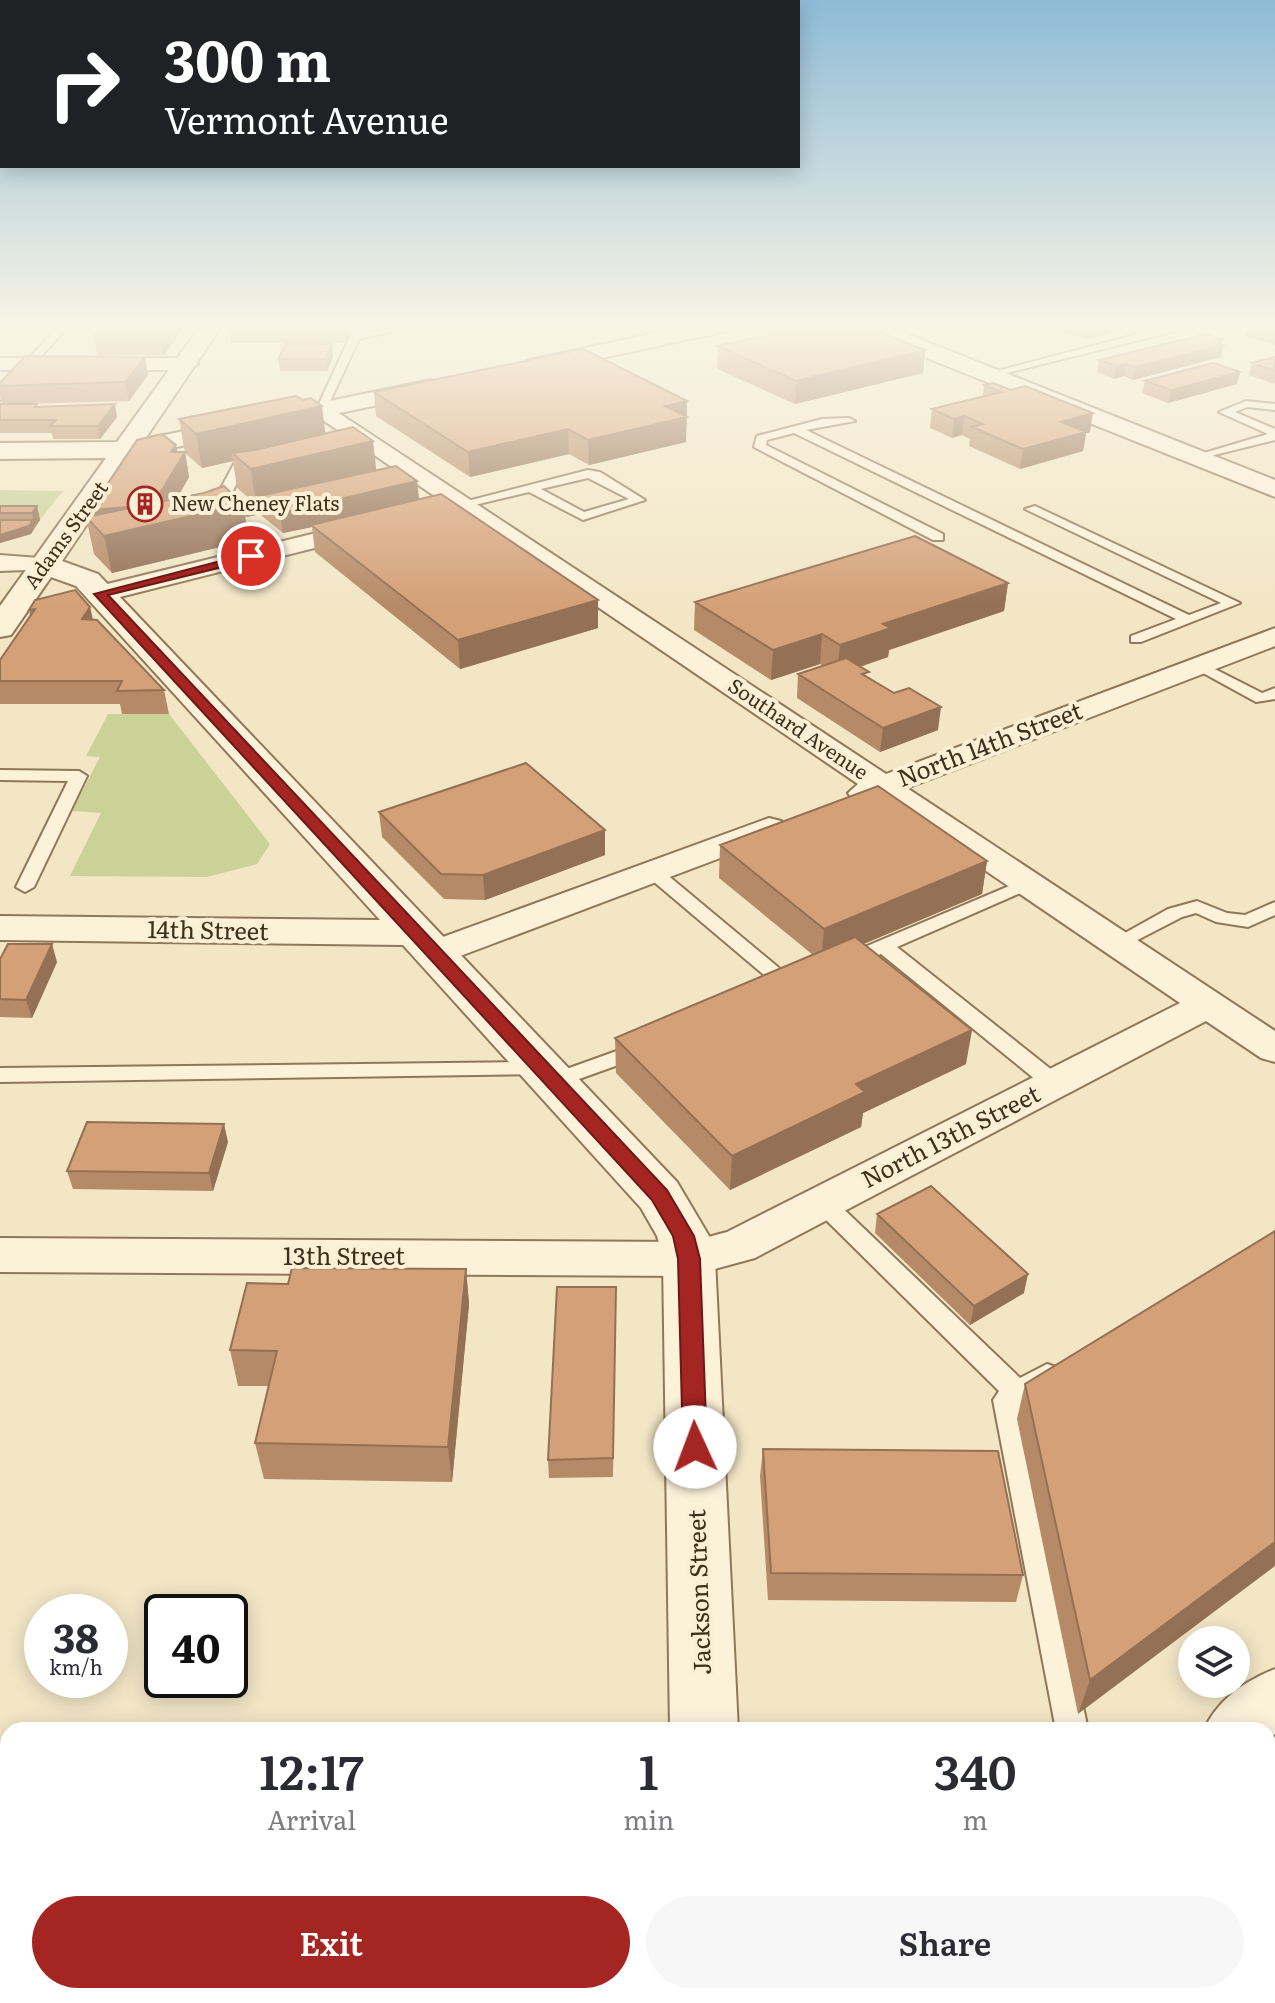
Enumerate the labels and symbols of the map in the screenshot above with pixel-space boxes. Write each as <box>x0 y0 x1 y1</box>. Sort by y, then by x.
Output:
street label: Adams Street <box>15 474 114 594</box>
building icon: New Cheney Flats <box>126 485 164 523</box>
place label: New Cheney Flats <box>171 487 339 517</box>
pin <box>217 522 285 590</box>
street label: Southard Avenue <box>723 669 875 785</box>
street label: North 14th Street <box>892 691 1087 794</box>
street label: 14th Street <box>147 910 269 947</box>
street label: North 13th Street <box>854 1075 1045 1195</box>
street label: 13th Street <box>283 1237 405 1272</box>
position arrow <box>653 1405 737 1489</box>
street label: Jackson Street <box>677 1508 718 1675</box>
speed limit sign: 40 <box>144 1594 248 1698</box>

